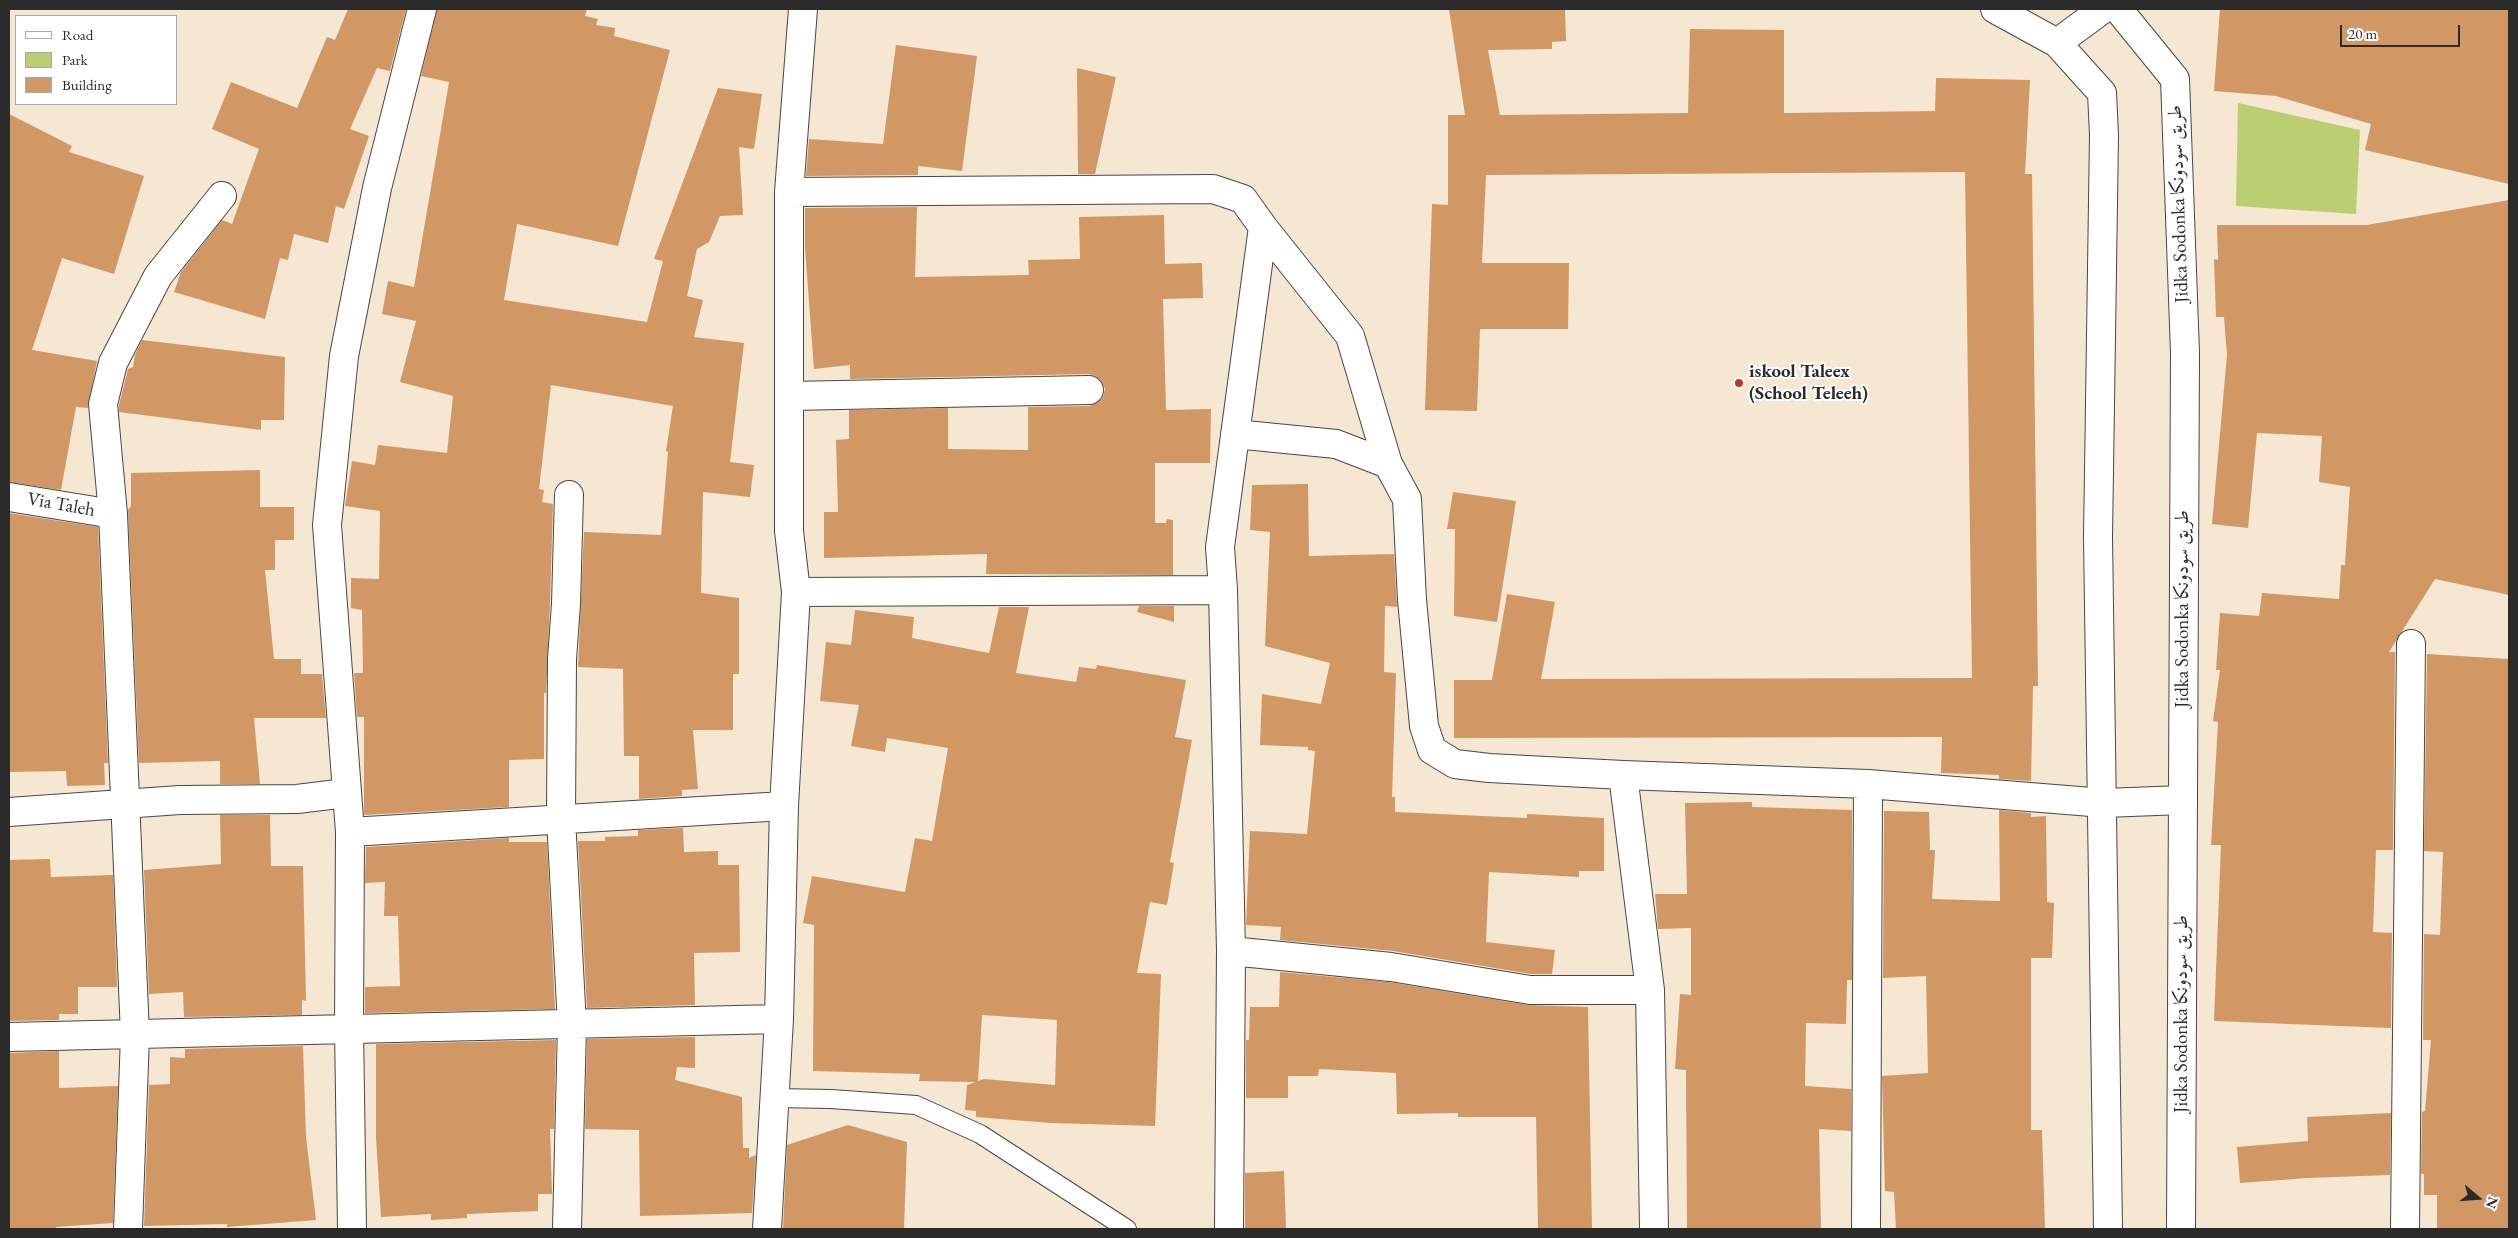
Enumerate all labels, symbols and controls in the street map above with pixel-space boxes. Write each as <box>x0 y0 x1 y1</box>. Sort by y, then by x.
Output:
legend <box>15 15 178 105</box>
scale bar <box>2343 15 2463 47</box>
text: 20 m <box>2348 24 2377 43</box>
text: Road <box>62 25 93 44</box>
text: Park <box>62 50 88 69</box>
text: Building <box>62 75 112 94</box>
street label: Jidka Sodonka طريق سودونكا <box>2164 105 2194 303</box>
place label: iskool Taleex (School Teleeh) <box>1749 361 1868 405</box>
marker: iskool Taleex (School Teleeh) <box>1733 377 1745 389</box>
street label: Via Taleh <box>25 488 97 522</box>
street label: Jidka Sodonka طريق سودونكا <box>2172 510 2194 708</box>
street label: Jidka Sodonka طريق سودونكا <box>2171 915 2193 1113</box>
north arrow <box>2453 1173 2503 1223</box>
text: N <box>2482 1194 2503 1211</box>

